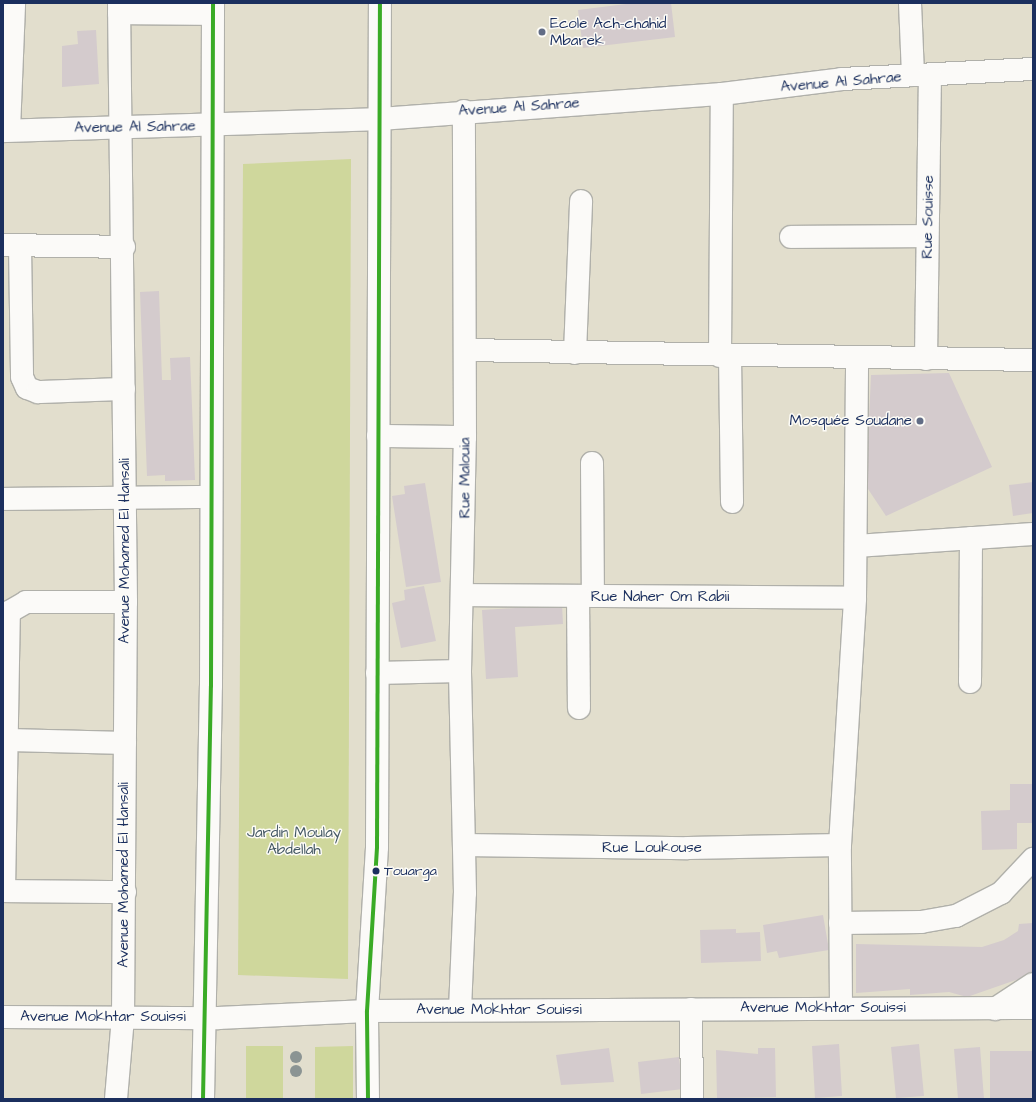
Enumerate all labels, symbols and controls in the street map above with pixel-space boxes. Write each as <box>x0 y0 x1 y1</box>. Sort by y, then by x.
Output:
place label: Ecole Ach-chahid Mbarek <box>550 14 666 49</box>
marker: Ecole Ach-chahid Mbarek <box>537 27 547 37</box>
street label: Avenue Al Sahrae <box>780 68 902 96</box>
street label: Avenue Al Sahrae <box>458 94 580 120</box>
street label: Avenue Al Sahrae <box>74 117 196 137</box>
street label: Rue Souisse <box>918 175 938 259</box>
place label: Mosquée Soudane <box>789 412 912 430</box>
marker: Mosquée Soudane <box>915 416 925 426</box>
street label: Rue Malouia <box>456 438 474 518</box>
street label: Avenue Mohamed El Hansali <box>116 458 134 644</box>
street label: Rue Naher Om Rabii <box>591 588 729 606</box>
street label: Avenue Mohamed El Hansali <box>115 782 133 968</box>
park label: Jardin Moulay Abdellah <box>247 823 341 858</box>
street label: Rue Loukouse <box>602 839 702 857</box>
place label: Touarga <box>384 863 437 879</box>
marker: Touarga <box>371 866 381 876</box>
street label: Avenue Mokhtar Souissi <box>740 999 906 1017</box>
street label: Avenue Mokhtar Souissi <box>416 1001 582 1019</box>
street label: Avenue Mokhtar Souissi <box>20 1008 186 1026</box>

